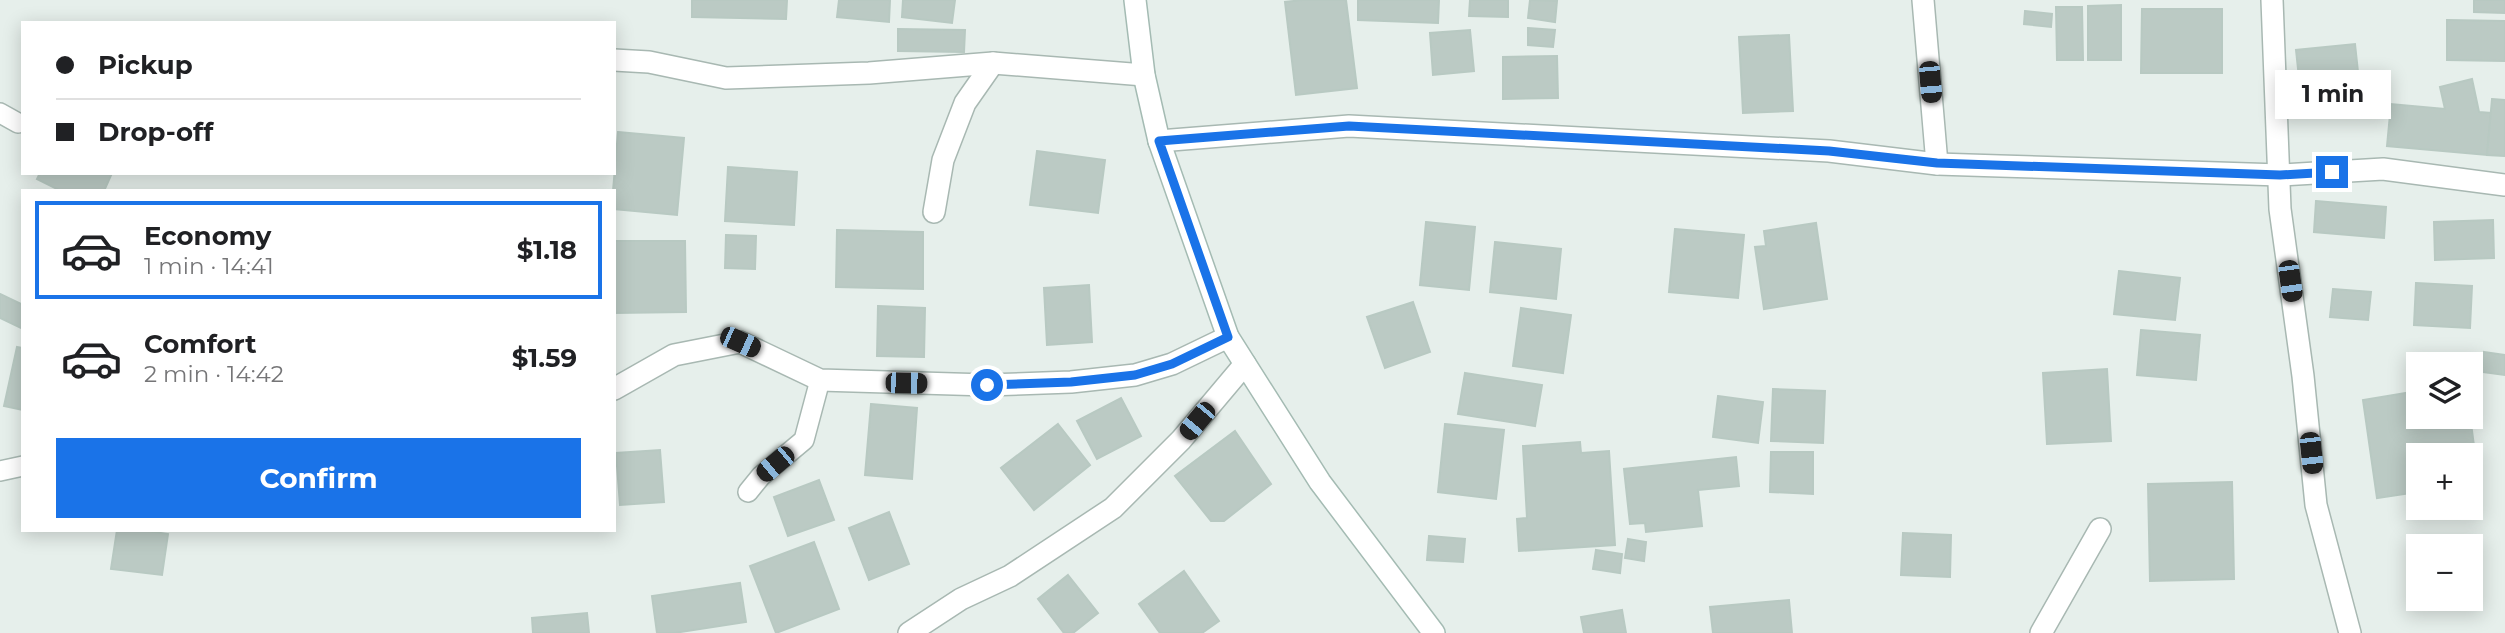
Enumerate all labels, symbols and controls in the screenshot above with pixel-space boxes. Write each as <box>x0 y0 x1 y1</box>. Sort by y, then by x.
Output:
text: Pickup <box>98 49 193 81</box>
car <box>1918 60 1943 104</box>
callout: 1 min <box>2274 71 2390 120</box>
text: 1 min <box>2302 80 2364 108</box>
text: Drop-off <box>98 116 213 148</box>
route end <box>2316 156 2348 188</box>
icon: car <box>60 219 123 282</box>
text: Economy <box>144 220 271 252</box>
text: $1.18 <box>517 234 577 266</box>
text: 1 min · 14:41 <box>144 252 274 280</box>
car <box>2277 259 2304 303</box>
car <box>717 324 764 360</box>
icon: car <box>60 327 123 390</box>
text: Comfort <box>144 328 256 360</box>
text: $1.59 <box>512 342 577 374</box>
map controls <box>2406 352 2483 611</box>
button: layers <box>2406 352 2483 429</box>
text: 2 min · 14:42 <box>144 360 284 388</box>
route start <box>971 369 1003 401</box>
car <box>885 372 928 394</box>
car <box>1176 398 1219 444</box>
car <box>2299 431 2324 475</box>
button: Confirm <box>56 438 581 518</box>
car <box>753 442 798 486</box>
button: + <box>2406 443 2483 520</box>
button: − <box>2406 534 2483 611</box>

